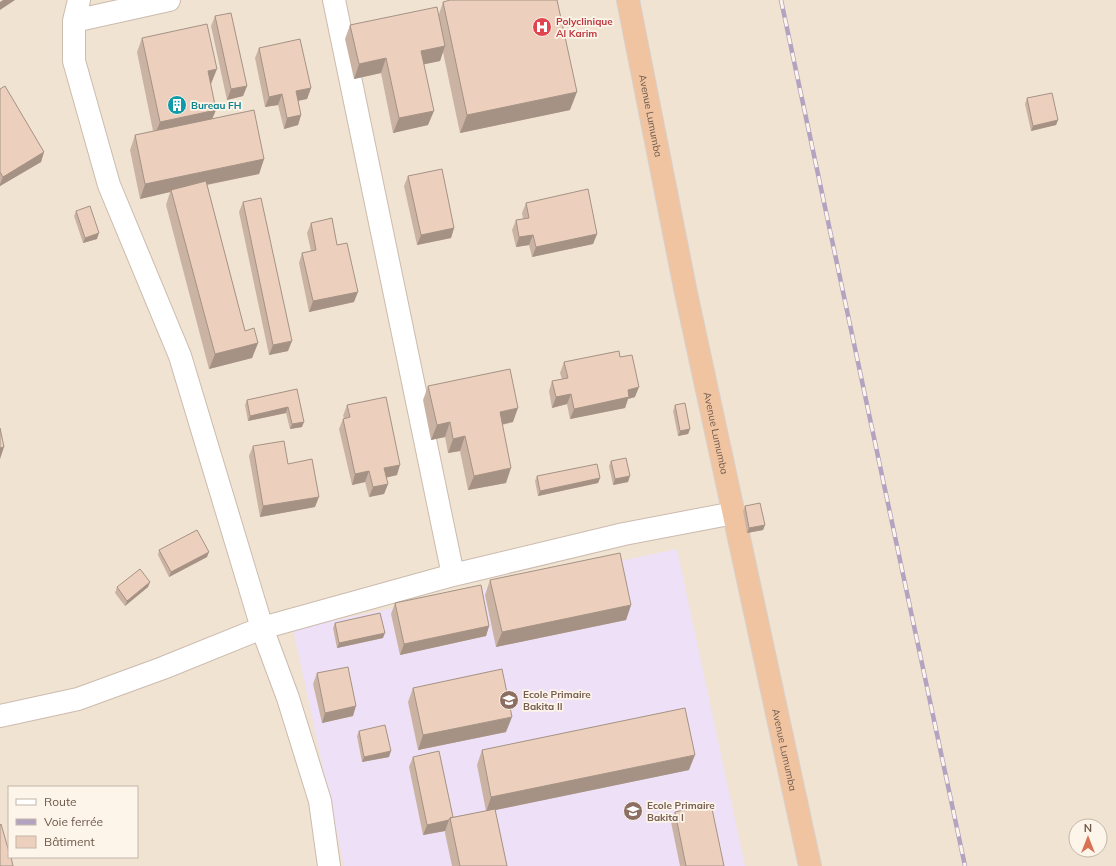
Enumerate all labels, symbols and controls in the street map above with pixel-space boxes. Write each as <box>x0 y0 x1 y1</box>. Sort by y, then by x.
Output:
place label: Polyclinique Al Karim <box>556 15 613 40</box>
hospital icon: Polyclinique Al Karim <box>531 16 553 38</box>
street label: Avenue Lumumba <box>636 73 665 158</box>
building icon: Bureau FH <box>166 94 188 116</box>
place label: Bureau FH <box>191 99 242 112</box>
street label: Avenue Lumumba <box>701 391 732 476</box>
place label: Ecole Primaire Bakita II <box>523 688 591 713</box>
school or university icon: Ecole Primaire Bakita II <box>498 689 520 711</box>
street label: Avenue Lumumba <box>770 707 800 792</box>
legend <box>8 786 138 858</box>
text: Route <box>44 794 77 809</box>
place label: Ecole Primaire Bakita I <box>647 799 715 824</box>
school or university icon: Ecole Primaire Bakita I <box>622 800 644 822</box>
text: Voie ferrée <box>44 814 103 829</box>
north arrow <box>1068 818 1108 858</box>
text: N <box>1084 821 1092 835</box>
text: Bâtiment <box>44 834 95 849</box>

